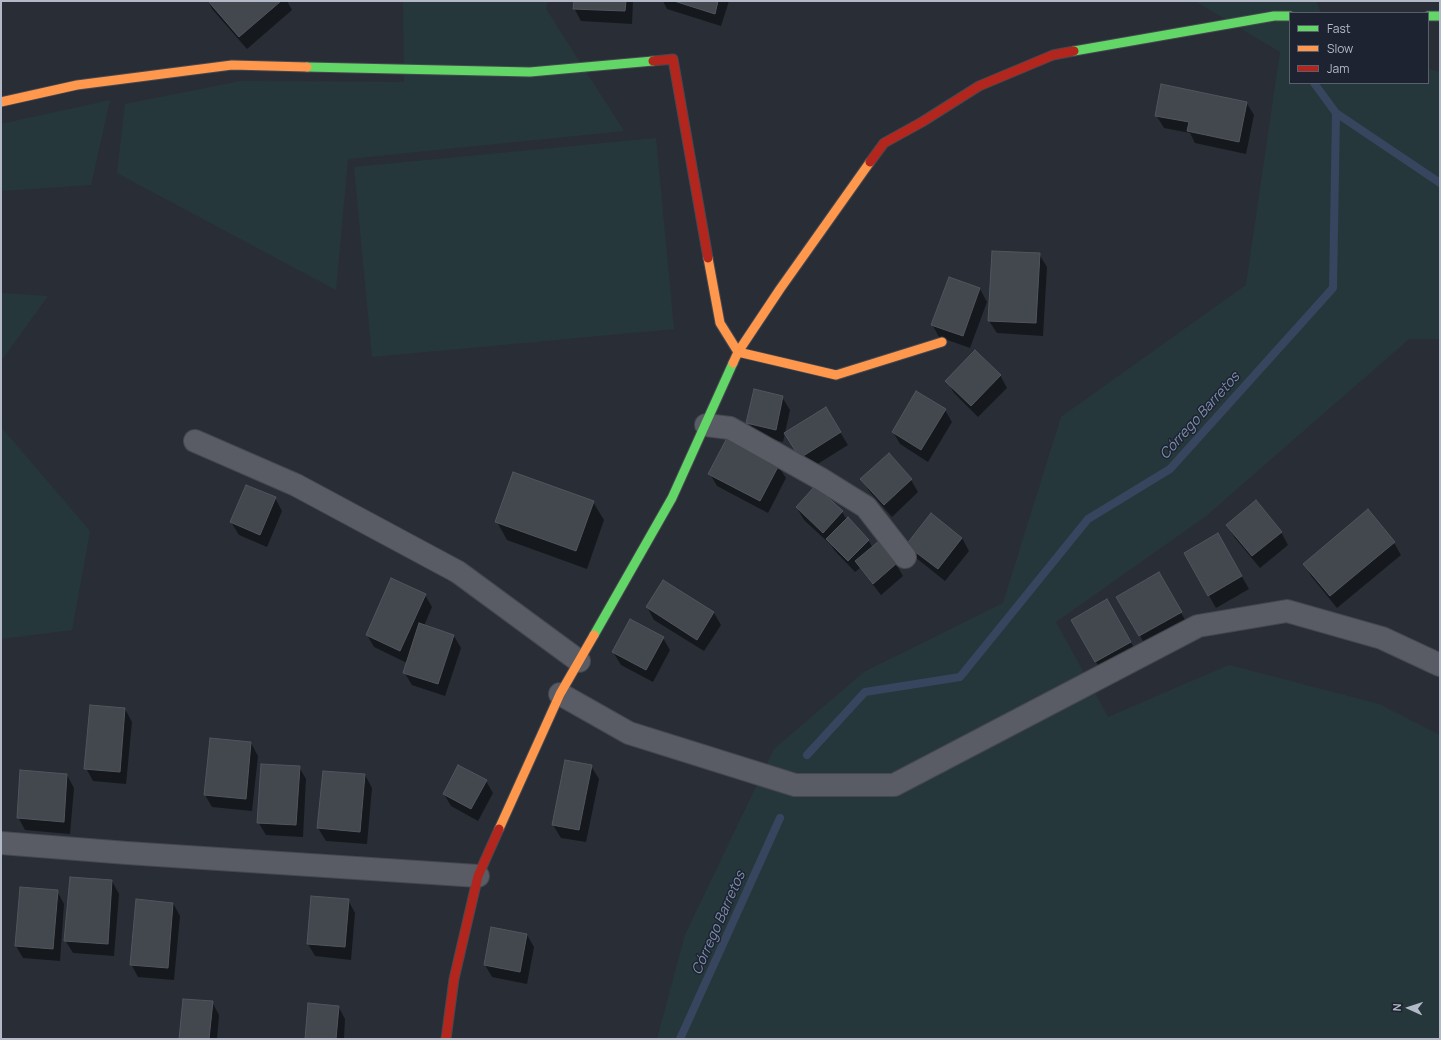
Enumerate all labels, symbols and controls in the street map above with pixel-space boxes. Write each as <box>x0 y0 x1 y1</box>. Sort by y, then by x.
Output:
legend <box>1289 12 1429 84</box>
text: Fast <box>1327 20 1351 37</box>
text: Slow <box>1327 40 1353 57</box>
text: Jam <box>1327 60 1349 77</box>
water label: Córrego Barretos <box>1157 369 1243 463</box>
water label: Córrego Barretos <box>689 869 749 977</box>
north arrow <box>1389 988 1429 1028</box>
text: N <box>1389 1003 1404 1012</box>

